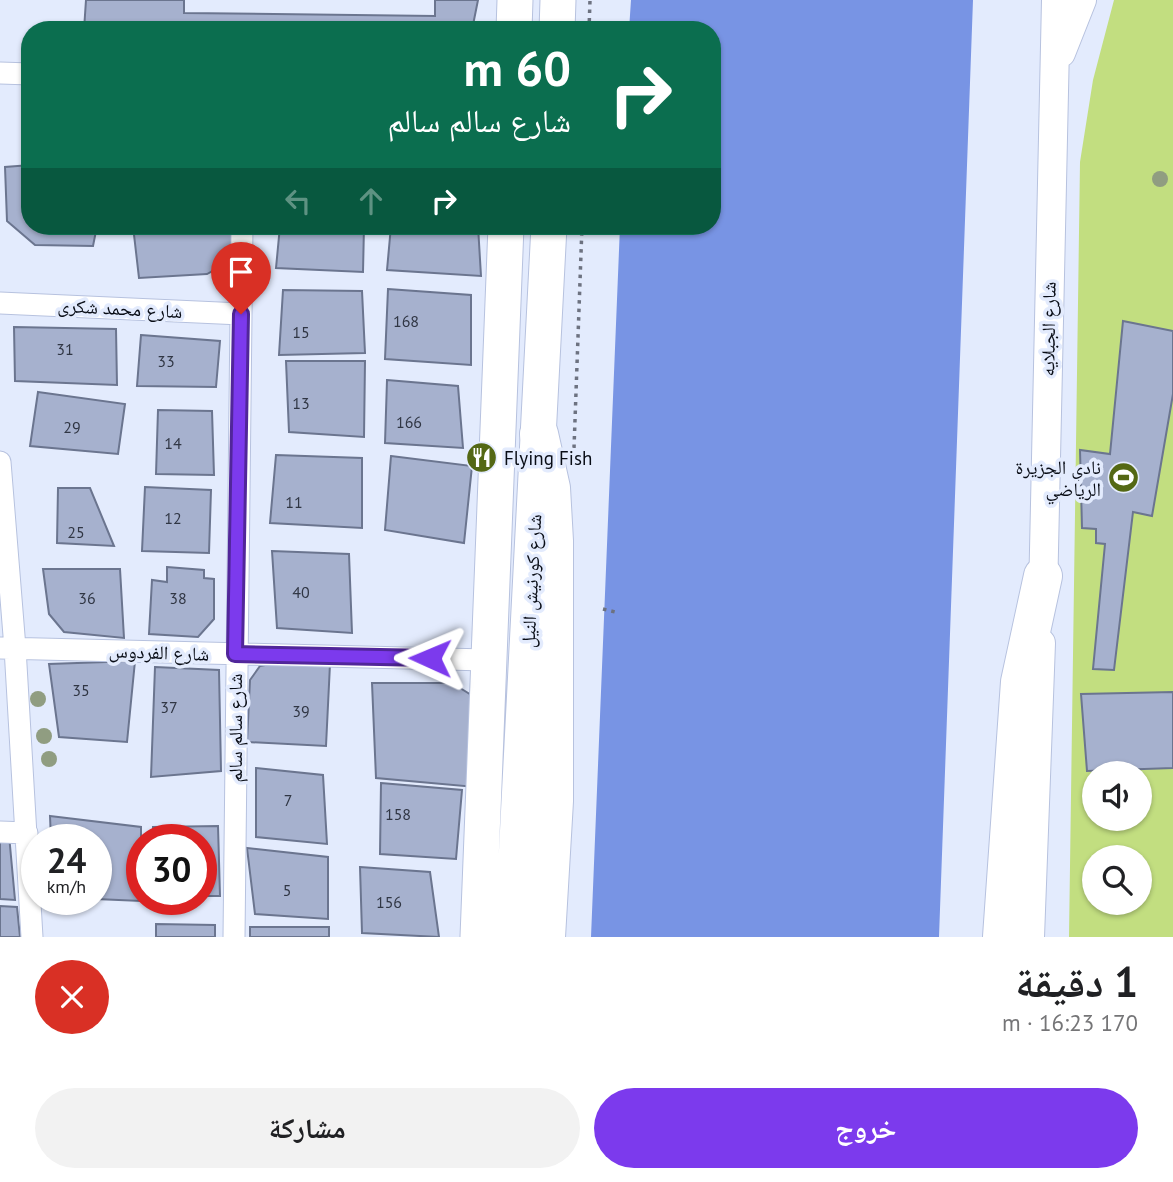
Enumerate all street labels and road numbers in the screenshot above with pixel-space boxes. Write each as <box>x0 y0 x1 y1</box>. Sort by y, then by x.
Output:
street label: شارع الجبلايه <box>1035 281 1061 377</box>
street label: شارع محمد شكرى <box>57 293 183 323</box>
street label: شارع كورنيش النيل <box>516 513 546 649</box>
street label: شارع الفردوس <box>108 638 210 666</box>
street label: شارع سالم سالم <box>223 673 248 783</box>

